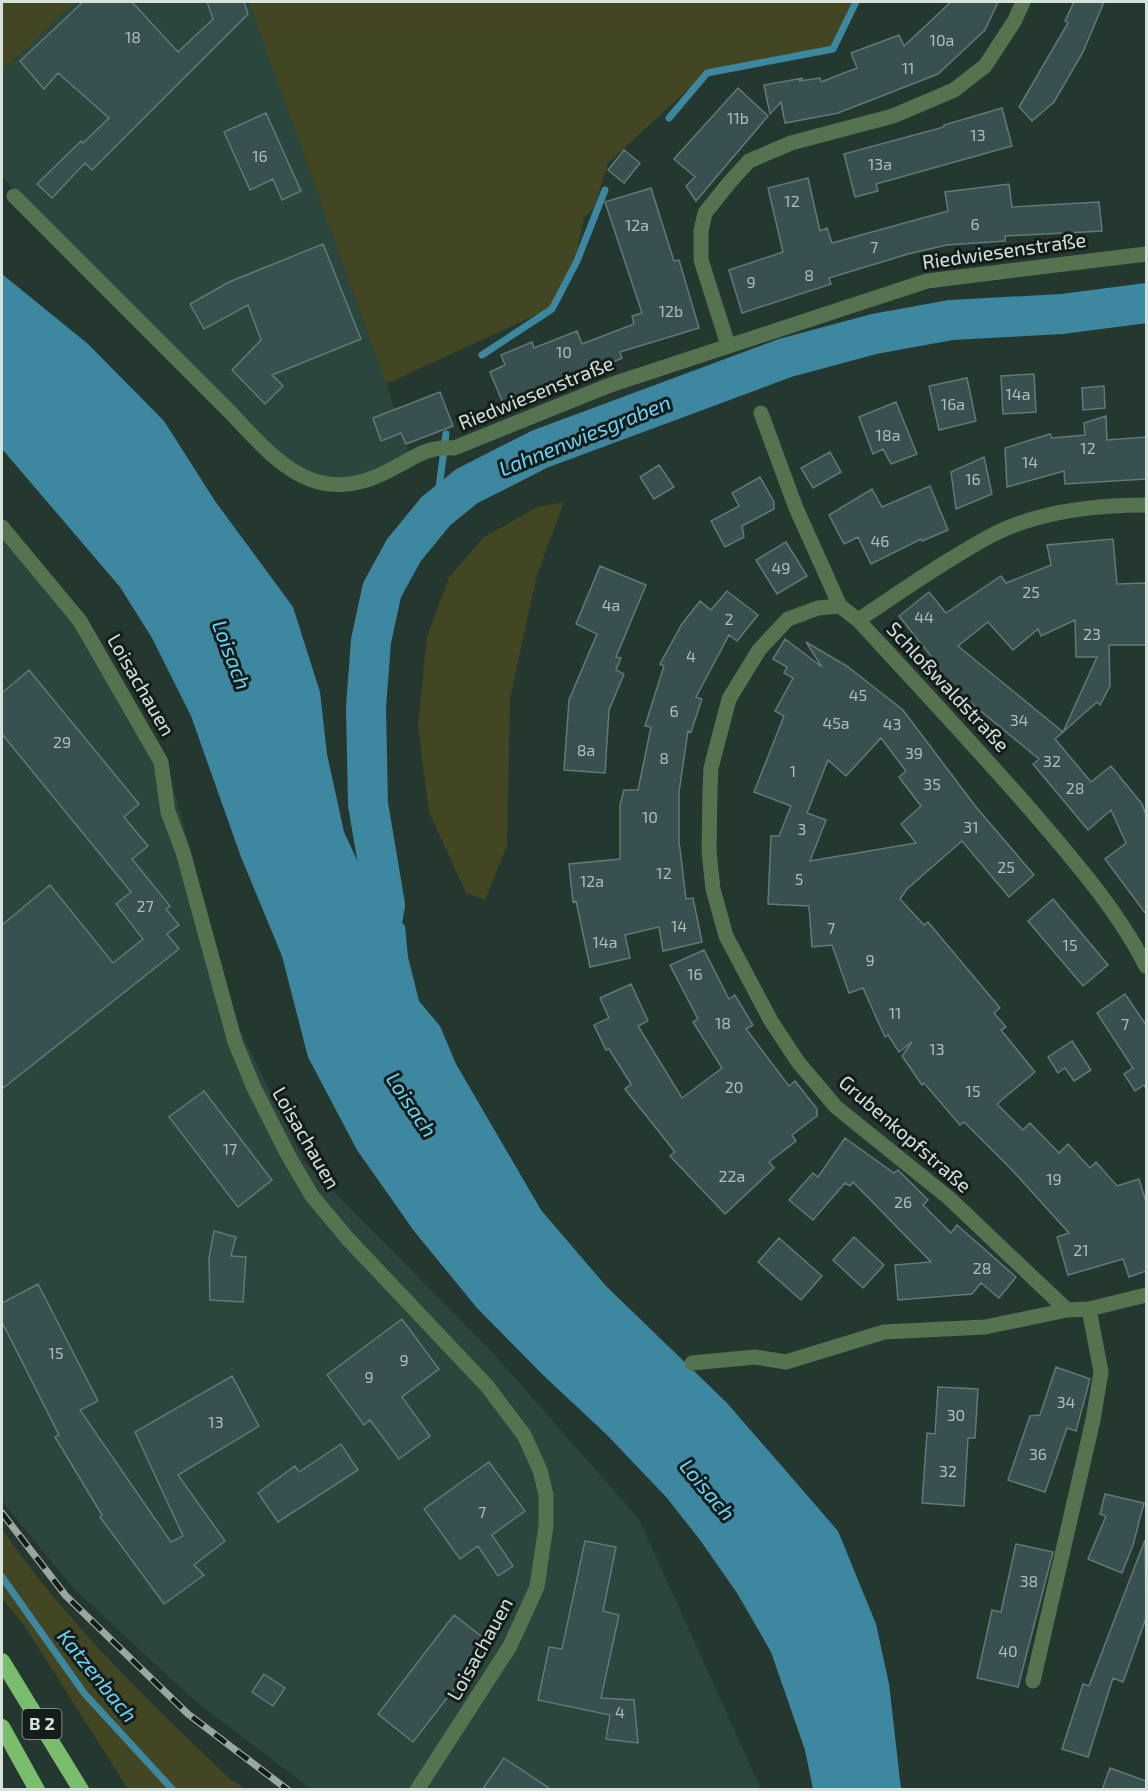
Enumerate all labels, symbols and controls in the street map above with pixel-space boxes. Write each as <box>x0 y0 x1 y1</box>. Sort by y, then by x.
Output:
house number: 18 <box>125 27 141 46</box>
house number: 10a <box>930 30 954 49</box>
house number: 11 <box>902 58 914 77</box>
house number: 11b <box>727 108 749 127</box>
house number: 13 <box>970 125 986 144</box>
house number: 16 <box>252 146 268 165</box>
house number: 13a <box>868 154 892 173</box>
house number: 12 <box>784 191 800 210</box>
house number: 6 <box>970 214 980 233</box>
house number: 12a <box>625 215 649 234</box>
street label: Riedwiesenstraße <box>920 227 1087 273</box>
house number: 7 <box>870 237 878 256</box>
house number: 8 <box>804 265 814 284</box>
house number: 9 <box>746 272 756 291</box>
house number: 12b <box>659 301 683 320</box>
house number: 10 <box>556 342 572 361</box>
street label: Riedwiesenstraße <box>455 350 617 434</box>
house number: 14a <box>1006 384 1031 403</box>
water label: Lahnenwiesgraben <box>495 389 674 480</box>
house number: 16a <box>941 394 965 413</box>
house number: 18a <box>876 425 900 444</box>
house number: 12 <box>1080 438 1096 457</box>
house number: 14 <box>1022 452 1038 471</box>
house number: 16 <box>965 469 981 488</box>
house number: 46 <box>871 531 890 550</box>
house number: 49 <box>772 558 791 577</box>
house number: 25 <box>1022 582 1040 601</box>
house number: 4a <box>602 595 620 614</box>
house number: 44 <box>914 607 934 626</box>
house number: 2 <box>725 609 734 628</box>
water label: Loisach <box>208 616 257 693</box>
street label: Schloßwaldstraße <box>882 616 1015 756</box>
house number: 23 <box>1083 624 1101 643</box>
street label: Loisachauen <box>103 629 181 740</box>
house number: 4 <box>686 646 696 665</box>
house number: 45 <box>849 685 867 704</box>
house number: 6 <box>669 701 679 720</box>
house number: 34 <box>1010 710 1029 729</box>
house number: 45a <box>822 713 850 732</box>
house number: 43 <box>883 714 901 733</box>
house number: 29 <box>53 732 71 751</box>
house number: 8a <box>577 740 595 759</box>
house number: 39 <box>905 743 923 762</box>
house number: 8 <box>659 748 669 767</box>
house number: 32 <box>1043 751 1061 770</box>
house number: 1 <box>790 761 796 780</box>
house number: 35 <box>923 774 941 793</box>
house number: 28 <box>1066 778 1084 797</box>
house number: 10 <box>642 807 658 826</box>
house number: 31 <box>963 817 979 836</box>
house number: 3 <box>798 819 806 838</box>
house number: 25 <box>997 857 1015 876</box>
house number: 12 <box>656 863 672 882</box>
house number: 5 <box>795 869 803 888</box>
house number: 12a <box>580 871 604 890</box>
house number: 27 <box>136 896 154 915</box>
house number: 14 <box>671 916 687 935</box>
house number: 7 <box>827 918 835 937</box>
house number: 14a <box>593 932 618 951</box>
house number: 15 <box>1063 935 1077 954</box>
house number: 9 <box>865 950 875 969</box>
house number: 16 <box>687 964 703 983</box>
house number: 11 <box>889 1003 901 1022</box>
house number: 18 <box>715 1013 731 1032</box>
house number: 7 <box>1121 1014 1129 1033</box>
house number: 13 <box>929 1039 945 1058</box>
water label: Loisach <box>382 1067 443 1141</box>
street label: Grubenkopfstraße <box>835 1069 977 1197</box>
house number: 20 <box>725 1077 743 1096</box>
house number: 15 <box>966 1081 980 1100</box>
street label: Loisachauen <box>268 1082 346 1193</box>
house number: 17 <box>223 1139 237 1158</box>
house number: 22a <box>719 1166 745 1185</box>
house number: 19 <box>1046 1169 1062 1188</box>
house number: 26 <box>894 1192 912 1211</box>
house number: 21 <box>1073 1240 1089 1259</box>
house number: 28 <box>973 1258 991 1277</box>
house number: 15 <box>49 1343 63 1362</box>
house number: 9 <box>399 1350 409 1369</box>
house number: 9 <box>364 1367 374 1386</box>
house number: 34 <box>1057 1392 1076 1411</box>
house number: 30 <box>947 1405 965 1424</box>
house number: 13 <box>208 1412 224 1431</box>
house number: 36 <box>1029 1444 1047 1463</box>
water label: Loisach <box>675 1453 741 1525</box>
house number: 32 <box>939 1461 957 1480</box>
house number: 7 <box>478 1502 486 1521</box>
house number: 38 <box>1020 1571 1038 1590</box>
street label: Loisachauen <box>441 1593 517 1704</box>
water label: Katzenbach <box>53 1623 143 1727</box>
house number: 40 <box>998 1641 1018 1660</box>
house number: 4 <box>615 1702 625 1721</box>
road number: B 2 <box>22 1709 62 1739</box>

